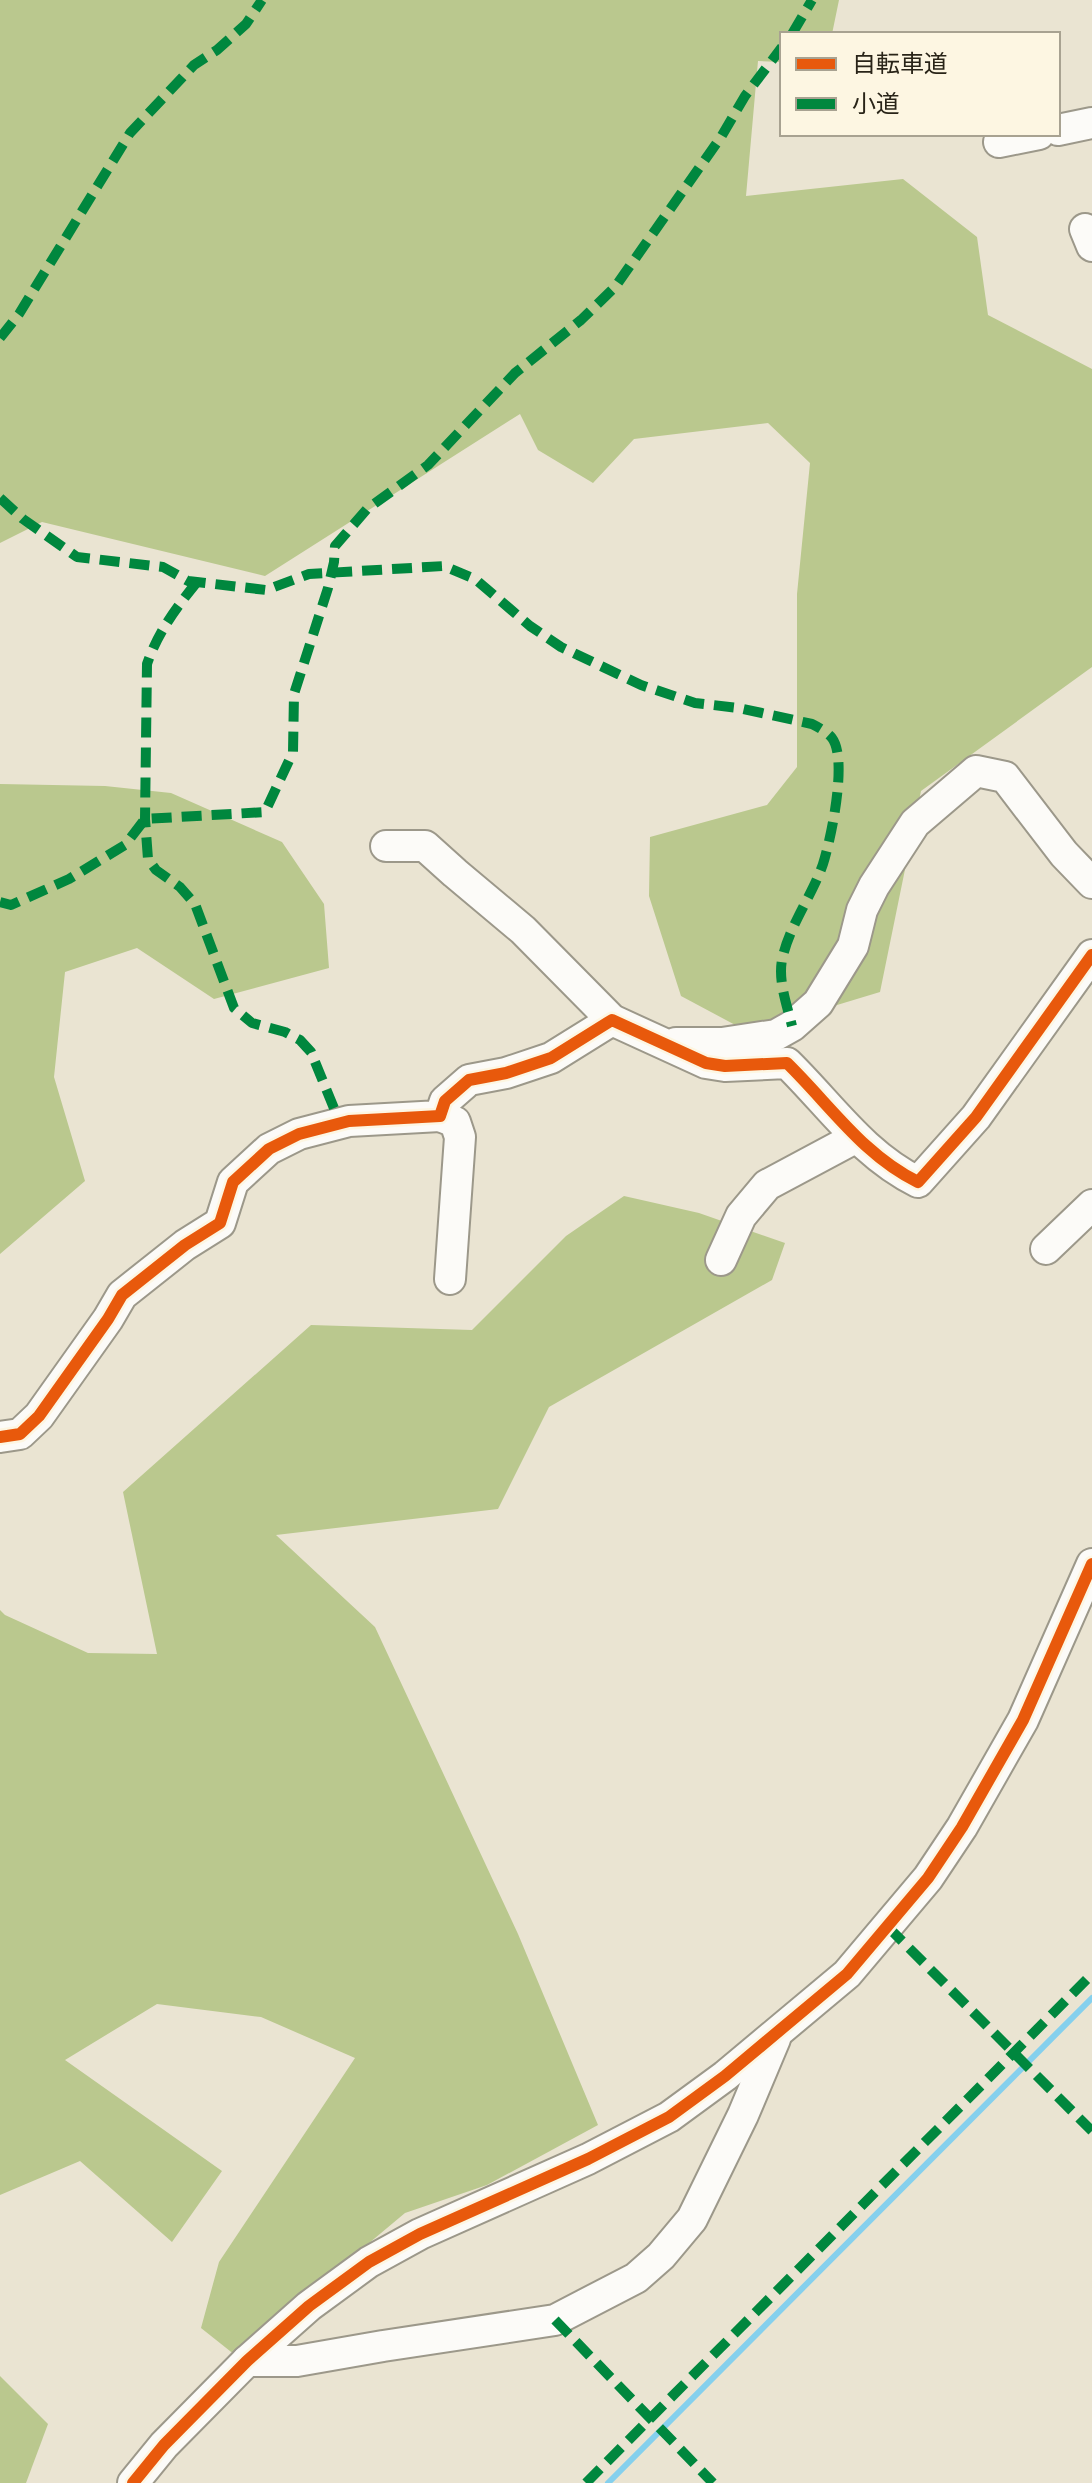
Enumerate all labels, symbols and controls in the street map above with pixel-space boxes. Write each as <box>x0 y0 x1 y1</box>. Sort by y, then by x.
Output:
legend <box>780 32 1060 136</box>
text: 自転車道 <box>852 49 948 78</box>
text: 小道 <box>852 89 900 118</box>

